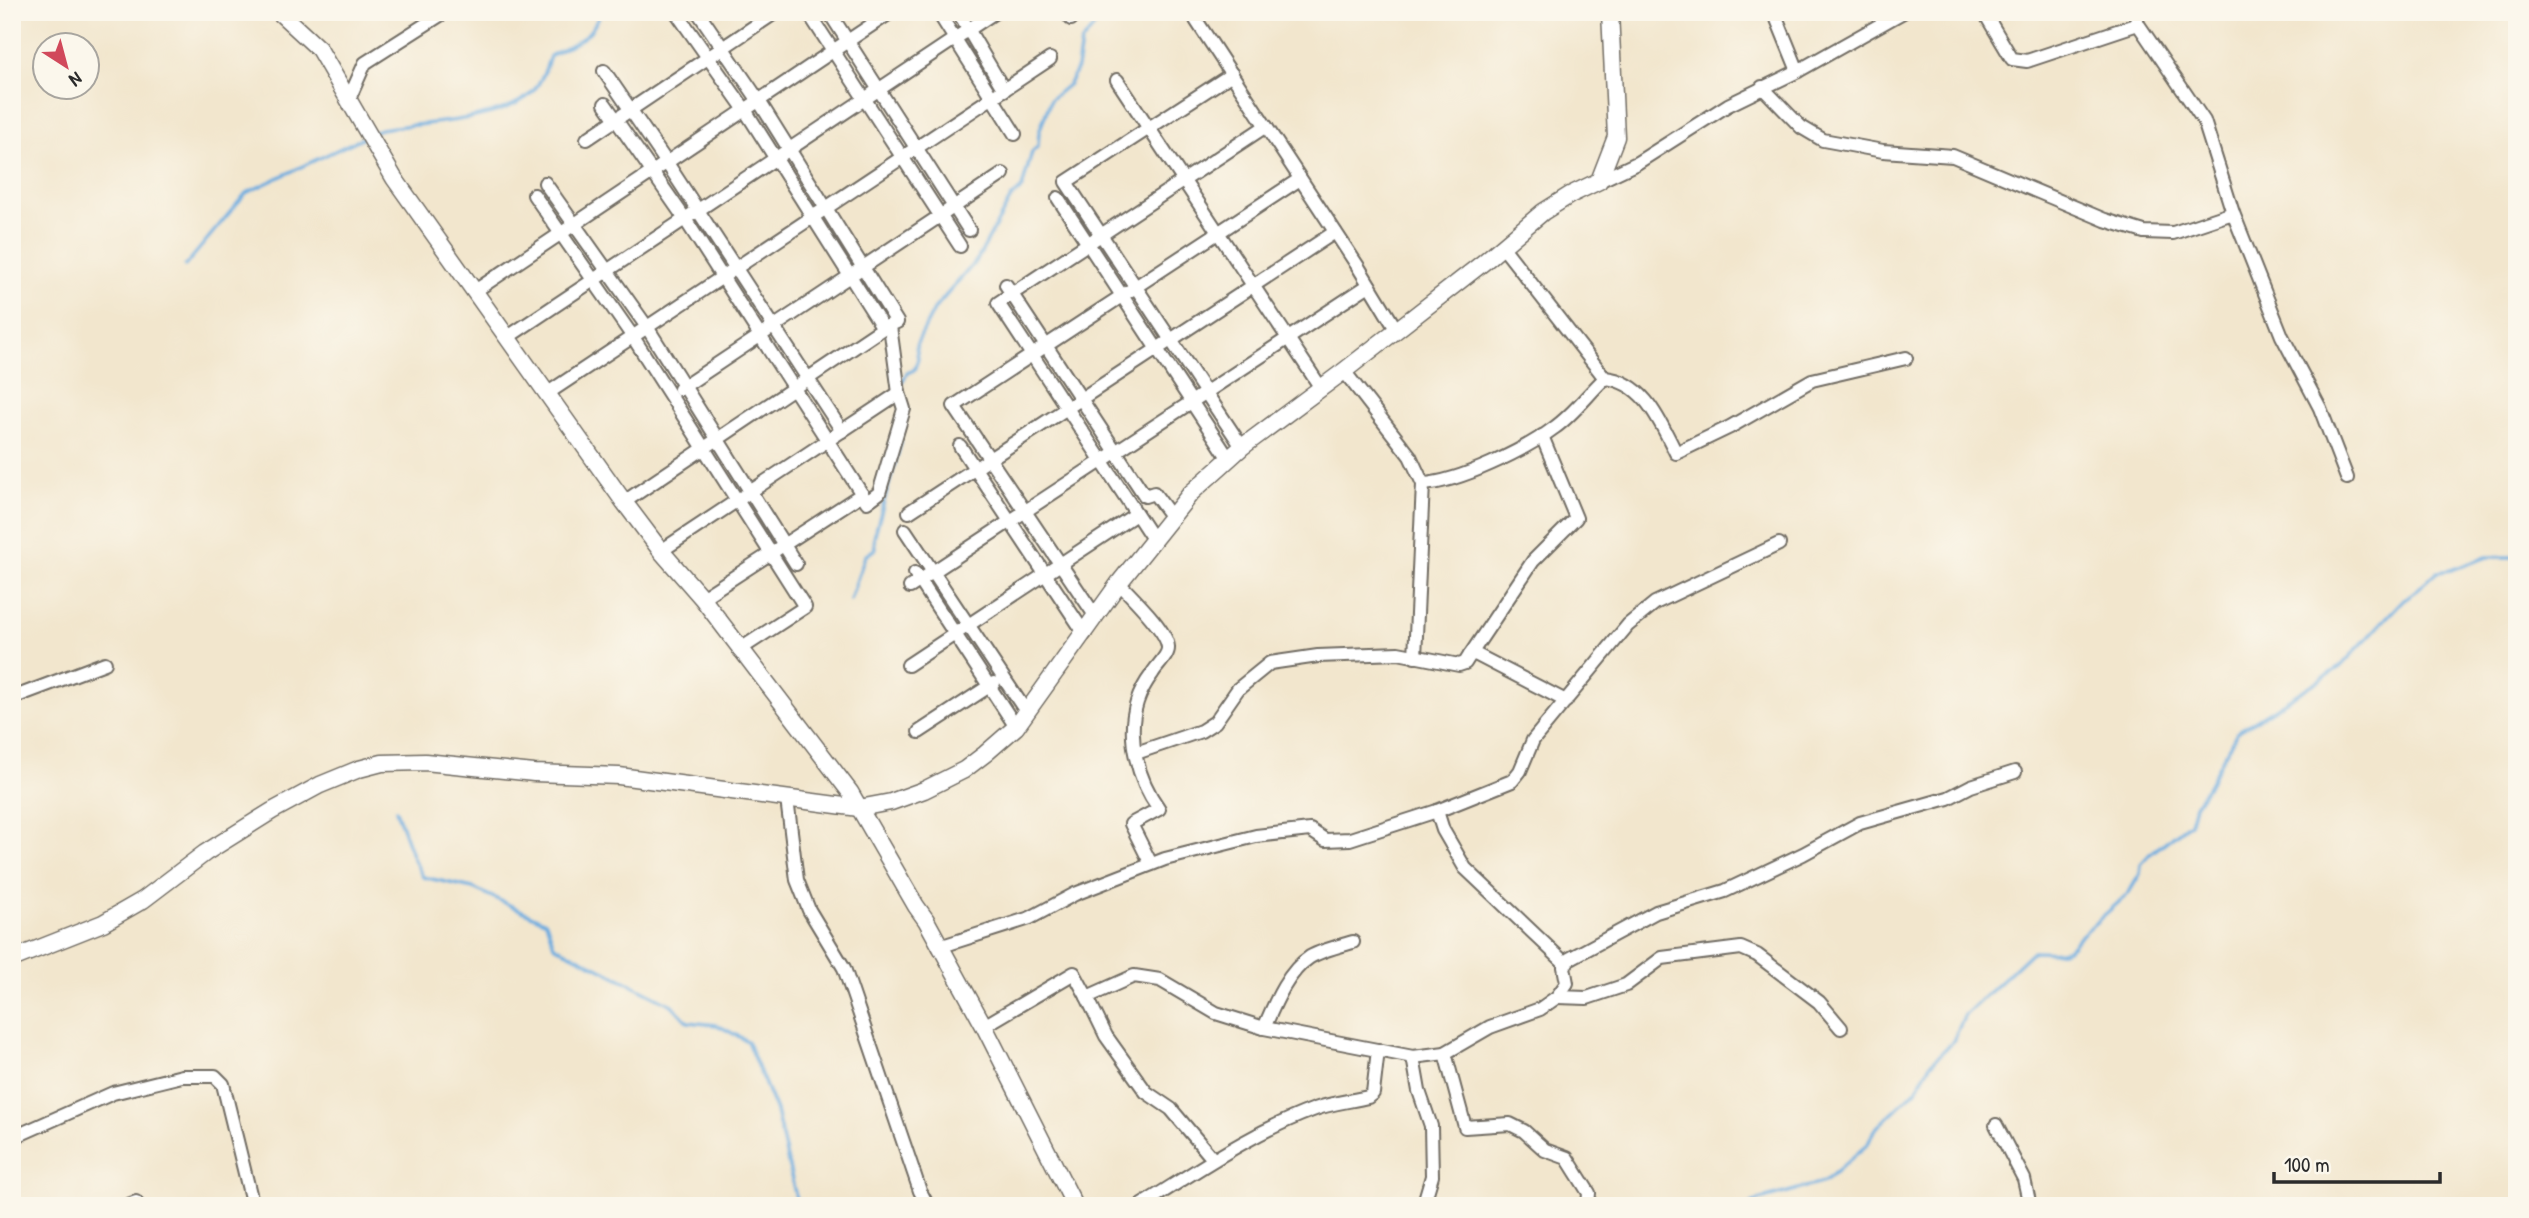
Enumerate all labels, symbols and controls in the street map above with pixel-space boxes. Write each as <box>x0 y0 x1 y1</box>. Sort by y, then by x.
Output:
north arrow <box>32 32 102 102</box>
text: N <box>64 66 88 93</box>
scale bar <box>2274 1141 2440 1185</box>
text: 100 m <box>2284 1150 2330 1179</box>

